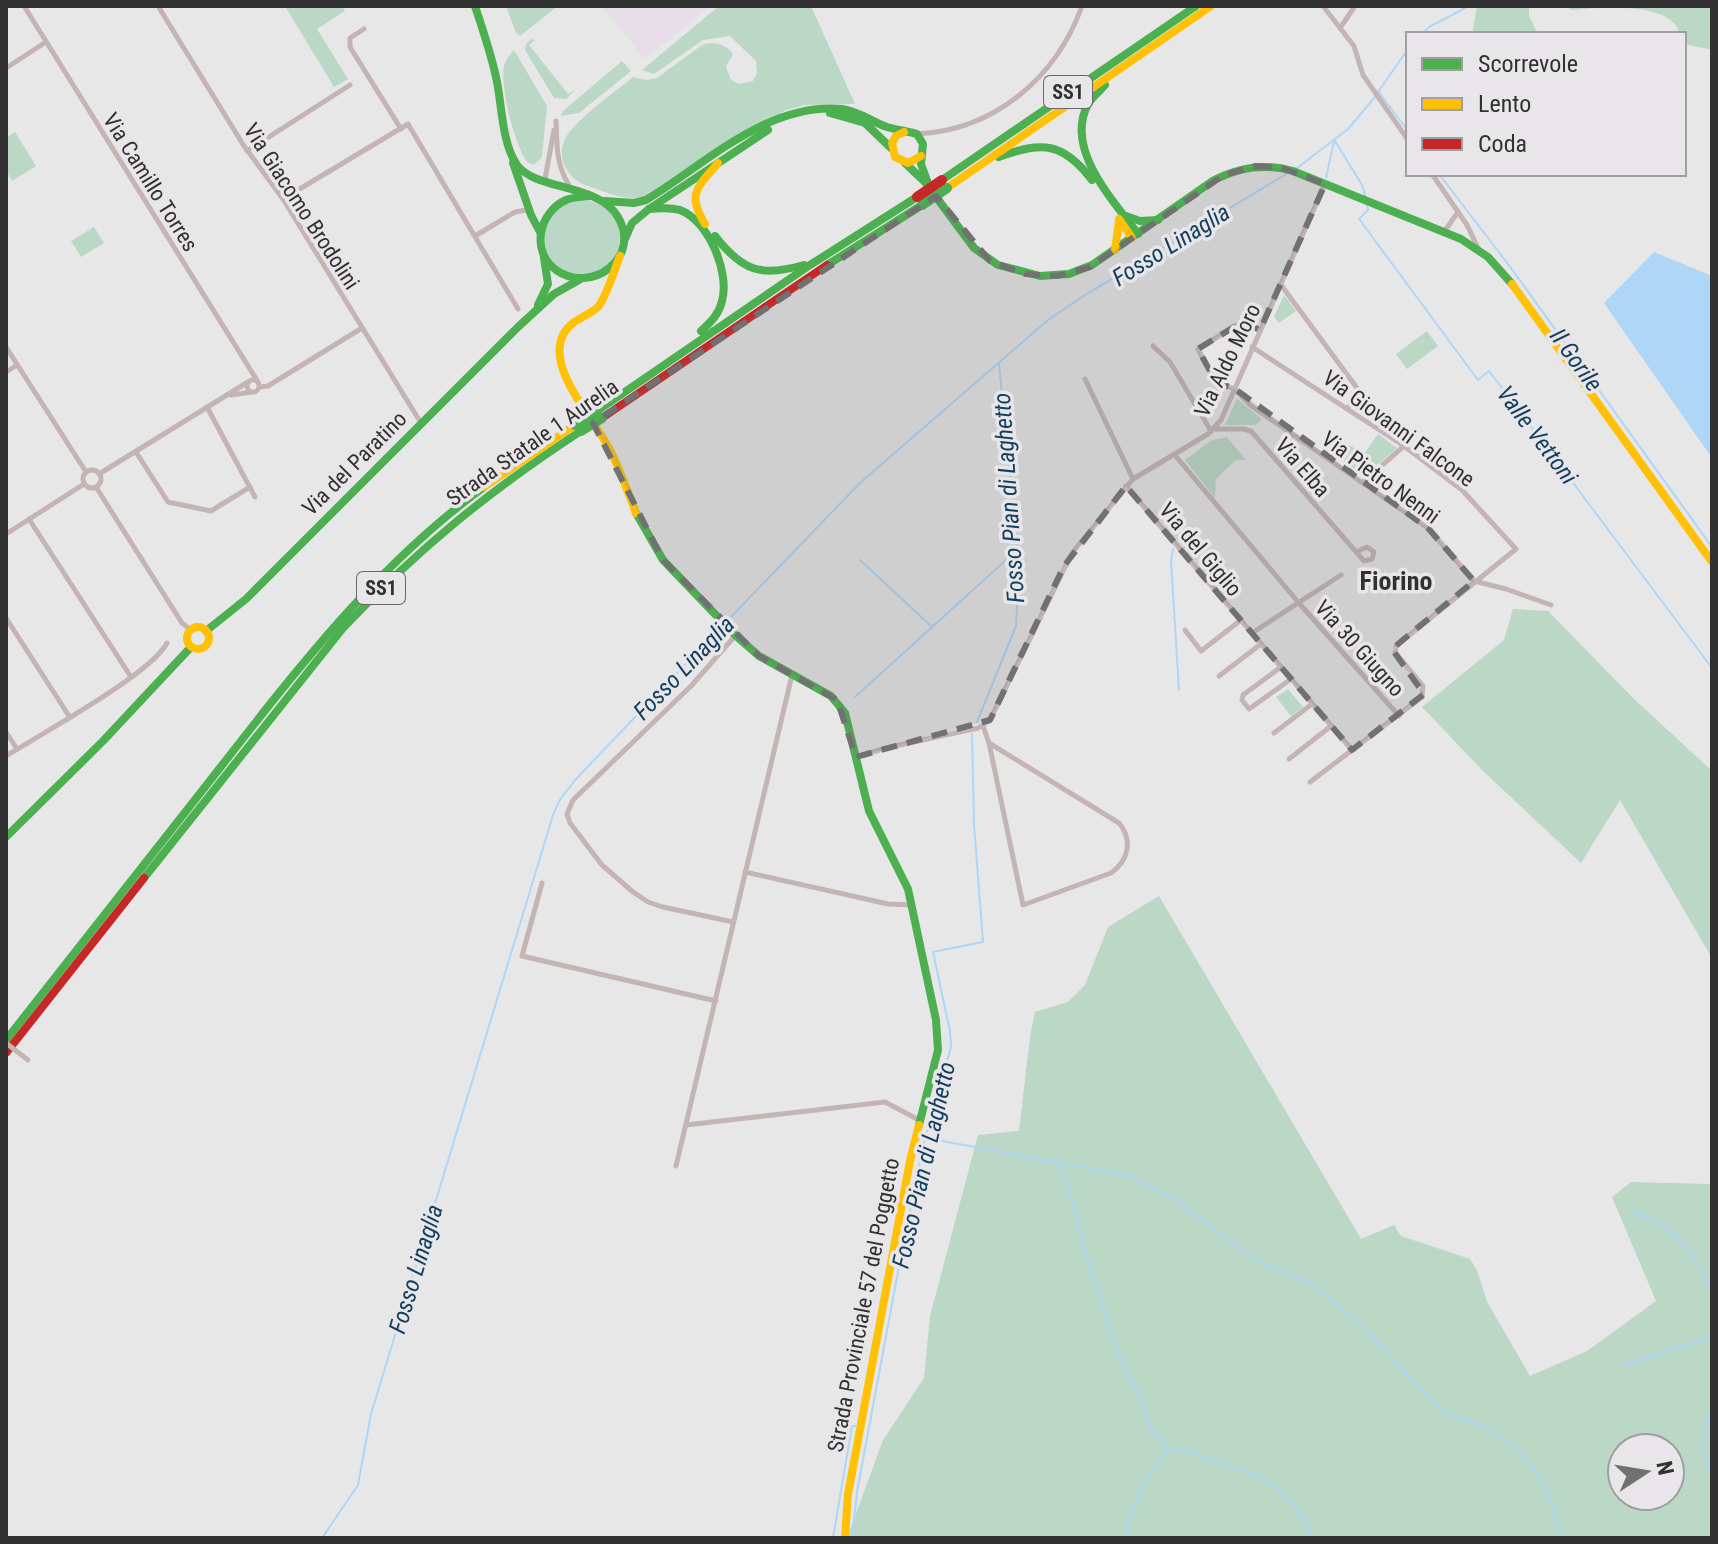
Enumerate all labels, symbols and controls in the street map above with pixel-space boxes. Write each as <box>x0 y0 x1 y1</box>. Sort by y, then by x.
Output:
legend <box>1406 32 1686 176</box>
text: Scorrevole <box>1478 50 1578 78</box>
road number: SS1 <box>1044 76 1092 108</box>
text: Lento <box>1478 90 1531 118</box>
street label: Via Camillo Torres <box>98 108 203 256</box>
street label: Via Giacomo Brodolini <box>239 119 365 294</box>
text: Coda <box>1478 130 1527 158</box>
water label: Fosso Linaglia <box>1107 198 1235 292</box>
street label: Via Aldo Moro <box>1189 300 1266 421</box>
water label: Il Gorile <box>1544 323 1608 397</box>
street label: Via Giovanni Falcone <box>1318 365 1479 492</box>
street label: Strada Statale 1 Aurelia <box>442 374 623 511</box>
water label: Valle Vettoni <box>1491 380 1583 490</box>
water label: Fosso Pian di Laghetto <box>988 392 1030 604</box>
street label: Via del Paratino <box>297 406 412 521</box>
street label: Via Pietro Nenni <box>1317 426 1445 529</box>
street label: Via Elba <box>1270 433 1335 502</box>
street label: Via del Giglio <box>1154 497 1247 601</box>
district label: Fiorino <box>1360 566 1432 596</box>
road number: SS1 <box>357 572 405 604</box>
street label: Via 30 Giugno <box>1310 595 1409 702</box>
water label: Fosso Linaglia <box>628 610 740 726</box>
water label: Fosso Pian di Laghetto <box>887 1059 961 1271</box>
street label: Strada Provinciale 57 del Poggetto <box>823 1156 904 1454</box>
water label: Fosso Linaglia <box>383 1201 449 1337</box>
north arrow <box>1606 1432 1686 1512</box>
text: N <box>1651 1459 1679 1477</box>

